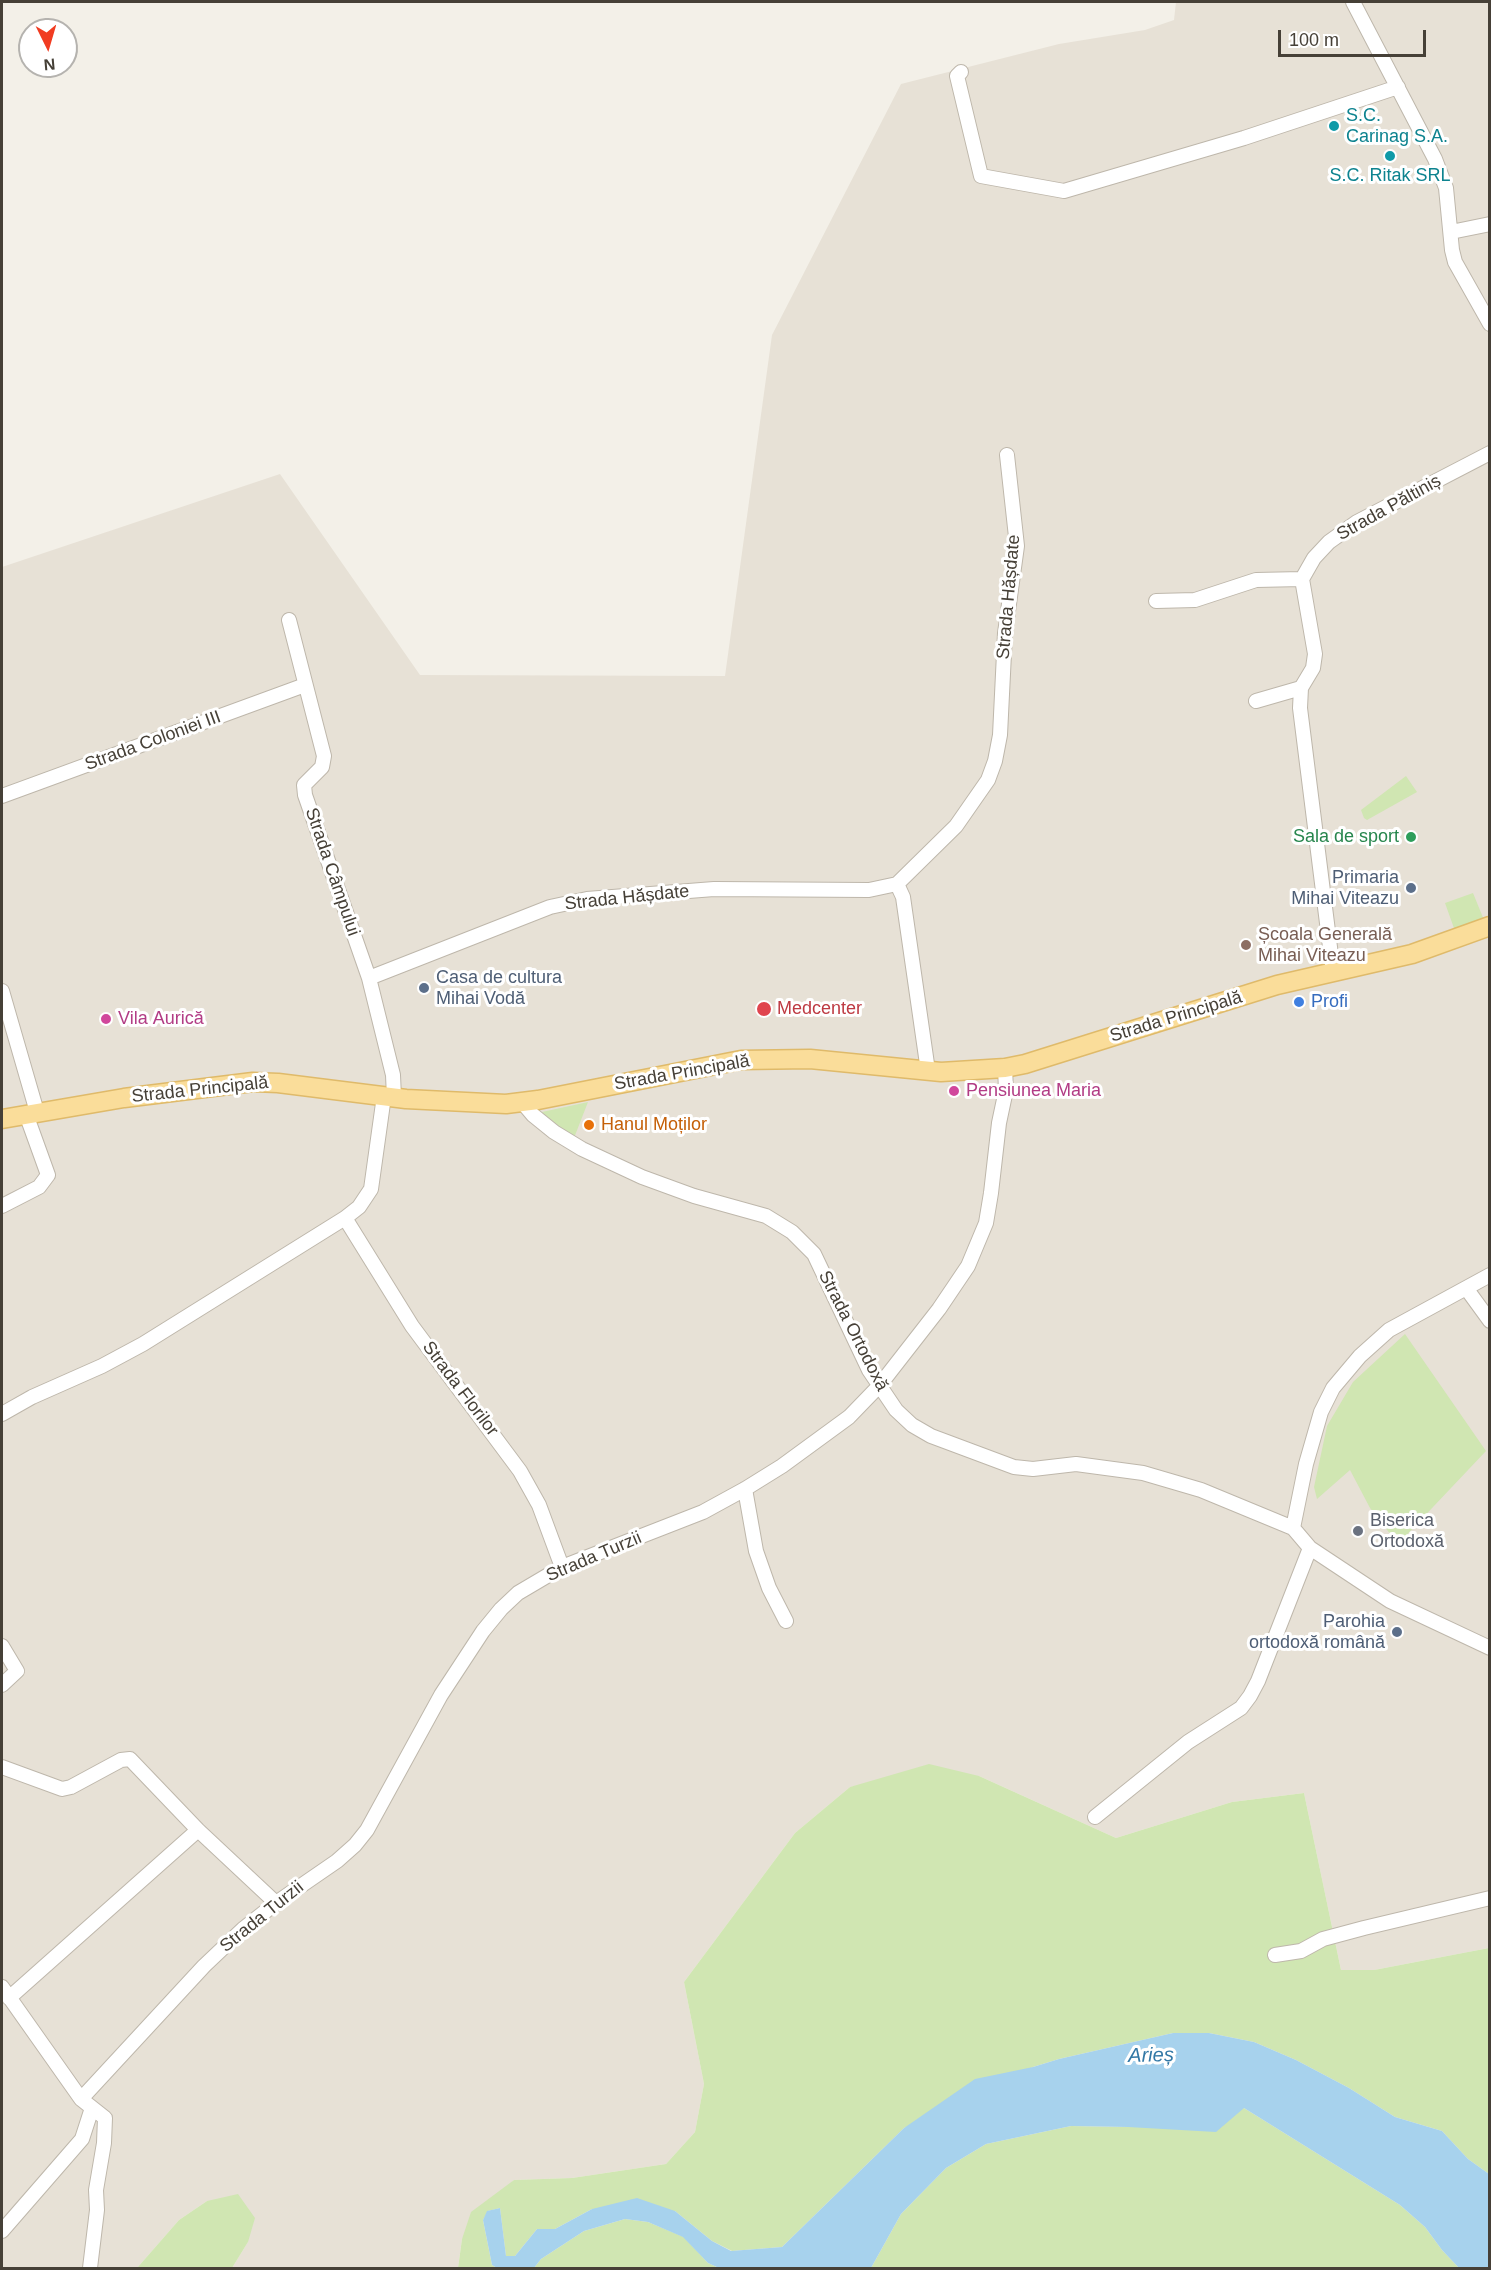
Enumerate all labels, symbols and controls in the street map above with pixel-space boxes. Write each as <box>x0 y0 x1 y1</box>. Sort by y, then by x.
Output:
north arrow <box>18 18 78 78</box>
scale bar <box>1281 18 1430 56</box>
text: 100 m <box>1289 30 1339 50</box>
text: N <box>43 55 56 73</box>
place label: S.C. Carinag S.A. <box>1346 105 1448 148</box>
marker: S.C. Carinag S.A. <box>1327 119 1341 133</box>
marker: S.C. Ritak SRL <box>1383 149 1397 163</box>
place label: S.C. Ritak SRL <box>1329 165 1451 187</box>
street label: Strada Păltiniș <box>1333 470 1445 546</box>
street label: Strada Hășdate <box>993 534 1025 660</box>
street label: Strada Coloniei III <box>82 706 224 776</box>
street label: Strada Câmpului <box>300 805 364 939</box>
place label: Sala de sport <box>1293 826 1399 848</box>
marker: Sala de sport <box>1404 830 1418 844</box>
place label: Primaria Mihai Viteazu <box>1291 867 1399 910</box>
street label: Strada Hășdate <box>564 881 690 915</box>
marker: Primaria Mihai Viteazu <box>1404 881 1418 895</box>
place label: Școala Generală Mihai Viteazu <box>1258 924 1392 966</box>
marker: Școala Generală Mihai Viteazu <box>1239 938 1253 952</box>
place label: Casa de cultura Mihai Vodă <box>436 967 562 1010</box>
marker: Casa de cultura Mihai Vodă <box>417 981 431 995</box>
street label: Strada Principală <box>1107 987 1245 1047</box>
place label: Profi <box>1311 991 1348 1013</box>
marker: Profi <box>1292 995 1306 1009</box>
place label: Medcenter <box>777 998 862 1020</box>
marker: Medcenter <box>755 1000 773 1018</box>
place label: Vila Aurică <box>118 1008 204 1030</box>
marker: Vila Aurică <box>99 1012 113 1026</box>
street label: Strada Principală <box>613 1050 751 1096</box>
street label: Strada Principală <box>131 1072 269 1108</box>
place label: Pensiunea Maria <box>966 1080 1101 1102</box>
marker: Pensiunea Maria <box>947 1084 961 1098</box>
place label: Hanul Moților <box>601 1114 707 1136</box>
marker: Hanul Moților <box>582 1118 596 1132</box>
street label: Strada Ortodoxă <box>813 1267 893 1395</box>
street label: Strada Florilor <box>417 1337 503 1441</box>
place label: Biserica Ortodoxă <box>1370 1510 1444 1552</box>
marker: Biserica Ortodoxă <box>1351 1524 1365 1538</box>
street label: Strada Turzii <box>543 1527 645 1587</box>
place label: Parohia ortodoxă română <box>1249 1611 1385 1654</box>
marker: Parohia ortodoxă română <box>1390 1625 1404 1639</box>
street label: Strada Turzii <box>216 1877 308 1957</box>
water label: Arieș <box>1128 2044 1174 2068</box>

